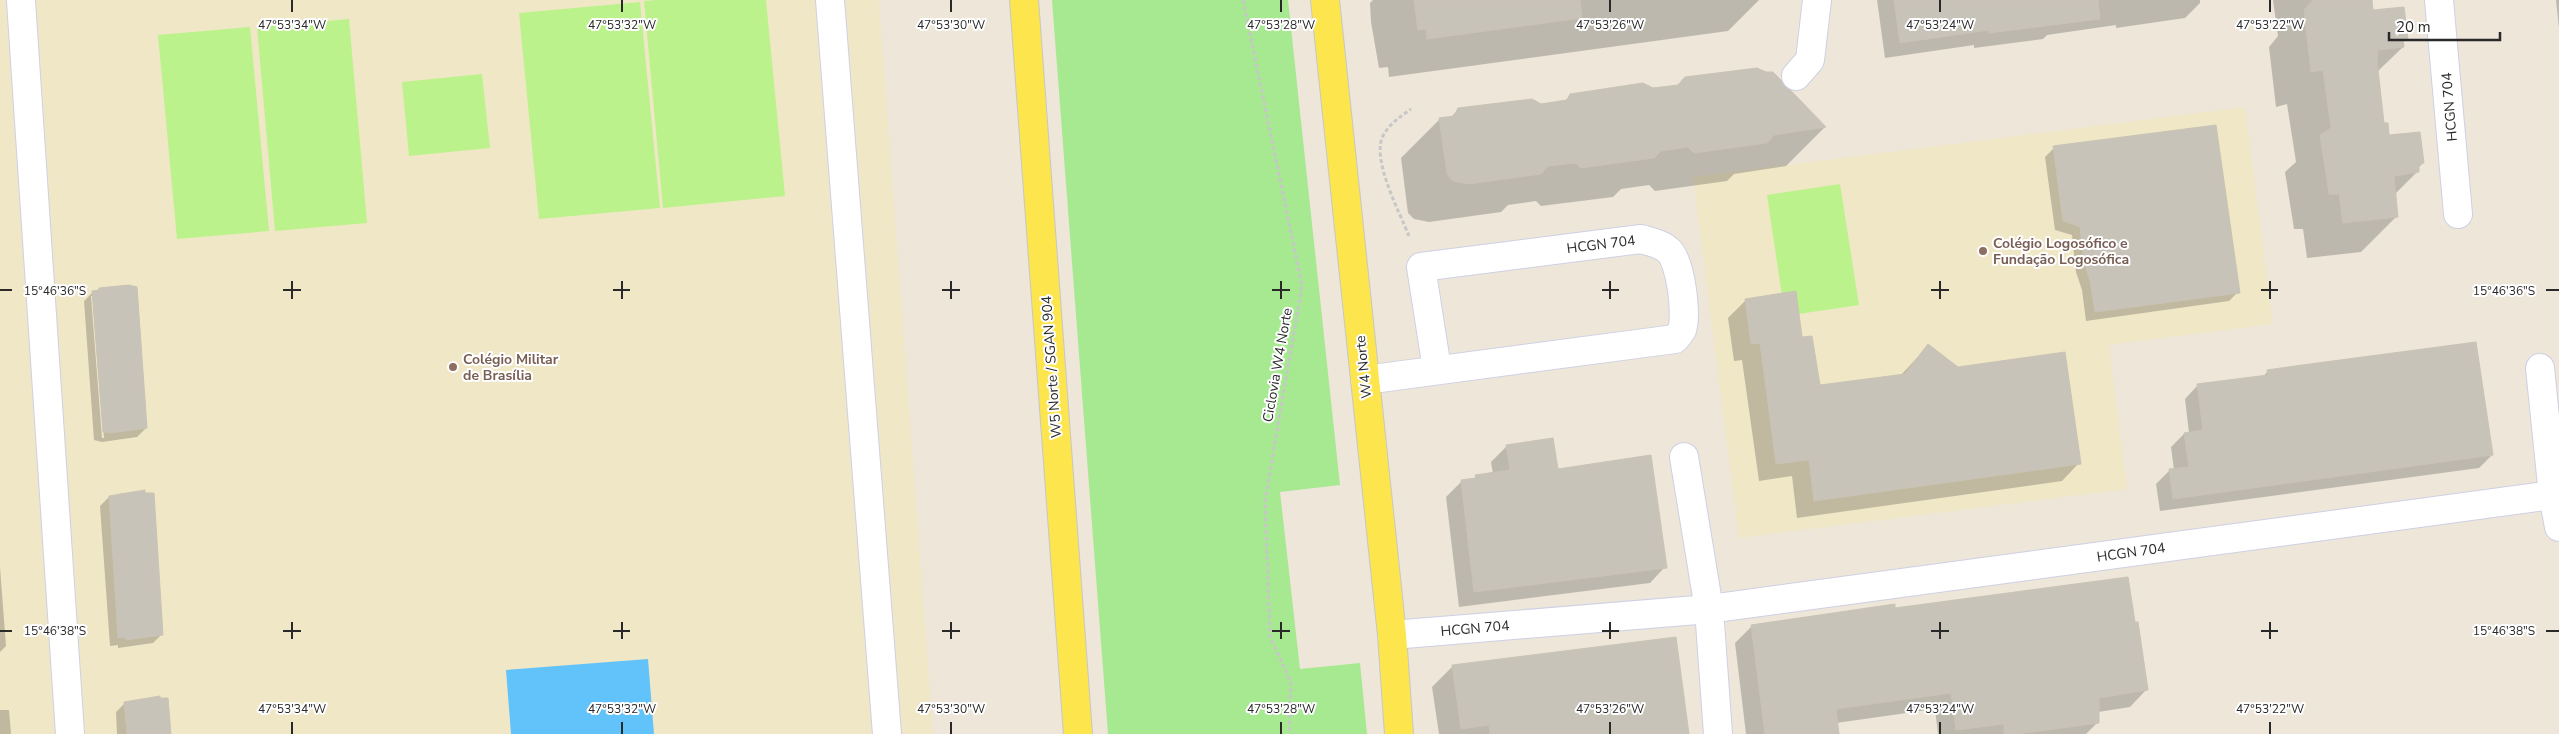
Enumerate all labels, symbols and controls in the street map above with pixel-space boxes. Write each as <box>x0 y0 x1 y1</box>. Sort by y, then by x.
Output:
scale bar <box>2389 10 2500 42</box>
text: 47°53'34"W <box>258 17 326 33</box>
text: 47°53'32"W <box>588 17 656 33</box>
text: 47°53'30"W <box>917 17 985 33</box>
text: 47°53'28"W <box>1247 17 1315 33</box>
text: 47°53'26"W <box>1576 17 1644 33</box>
text: 47°53'24"W <box>1906 17 1974 33</box>
text: 47°53'22"W <box>2236 17 2304 33</box>
text: 20 m <box>2396 17 2431 37</box>
street label: HCGN 704 <box>2437 72 2462 142</box>
street label: HCGN 704 <box>1566 231 1637 258</box>
place label: Colégio Logosófico e Fundação Logosófica <box>1993 234 2129 269</box>
marker: Colégio Logosófico e Fundação Logosófica <box>1977 245 1989 257</box>
text: 15°46'36"S <box>24 283 86 299</box>
text: 15°46'36"S <box>2473 283 2535 299</box>
street label: W5 Norte / SGAN 904 <box>1037 295 1066 439</box>
street label: Ciclovia W4 Norte <box>1258 307 1297 424</box>
street label: W4 Norte <box>1351 335 1376 399</box>
place label: Colégio Militar de Brasília <box>463 350 559 385</box>
marker: Colégio Militar de Brasília <box>447 361 459 373</box>
street label: HCGN 704 <box>2096 538 2167 567</box>
street label: HCGN 704 <box>1440 616 1510 641</box>
text: 15°46'38"S <box>24 623 86 639</box>
text: 15°46'38"S <box>2473 623 2535 639</box>
text: 47°53'34"W <box>258 701 326 717</box>
text: 47°53'32"W <box>588 701 656 717</box>
text: 47°53'30"W <box>917 701 985 717</box>
text: 47°53'28"W <box>1247 701 1315 717</box>
text: 47°53'26"W <box>1576 701 1644 717</box>
text: 47°53'24"W <box>1906 701 1974 717</box>
text: 47°53'22"W <box>2236 701 2304 717</box>

